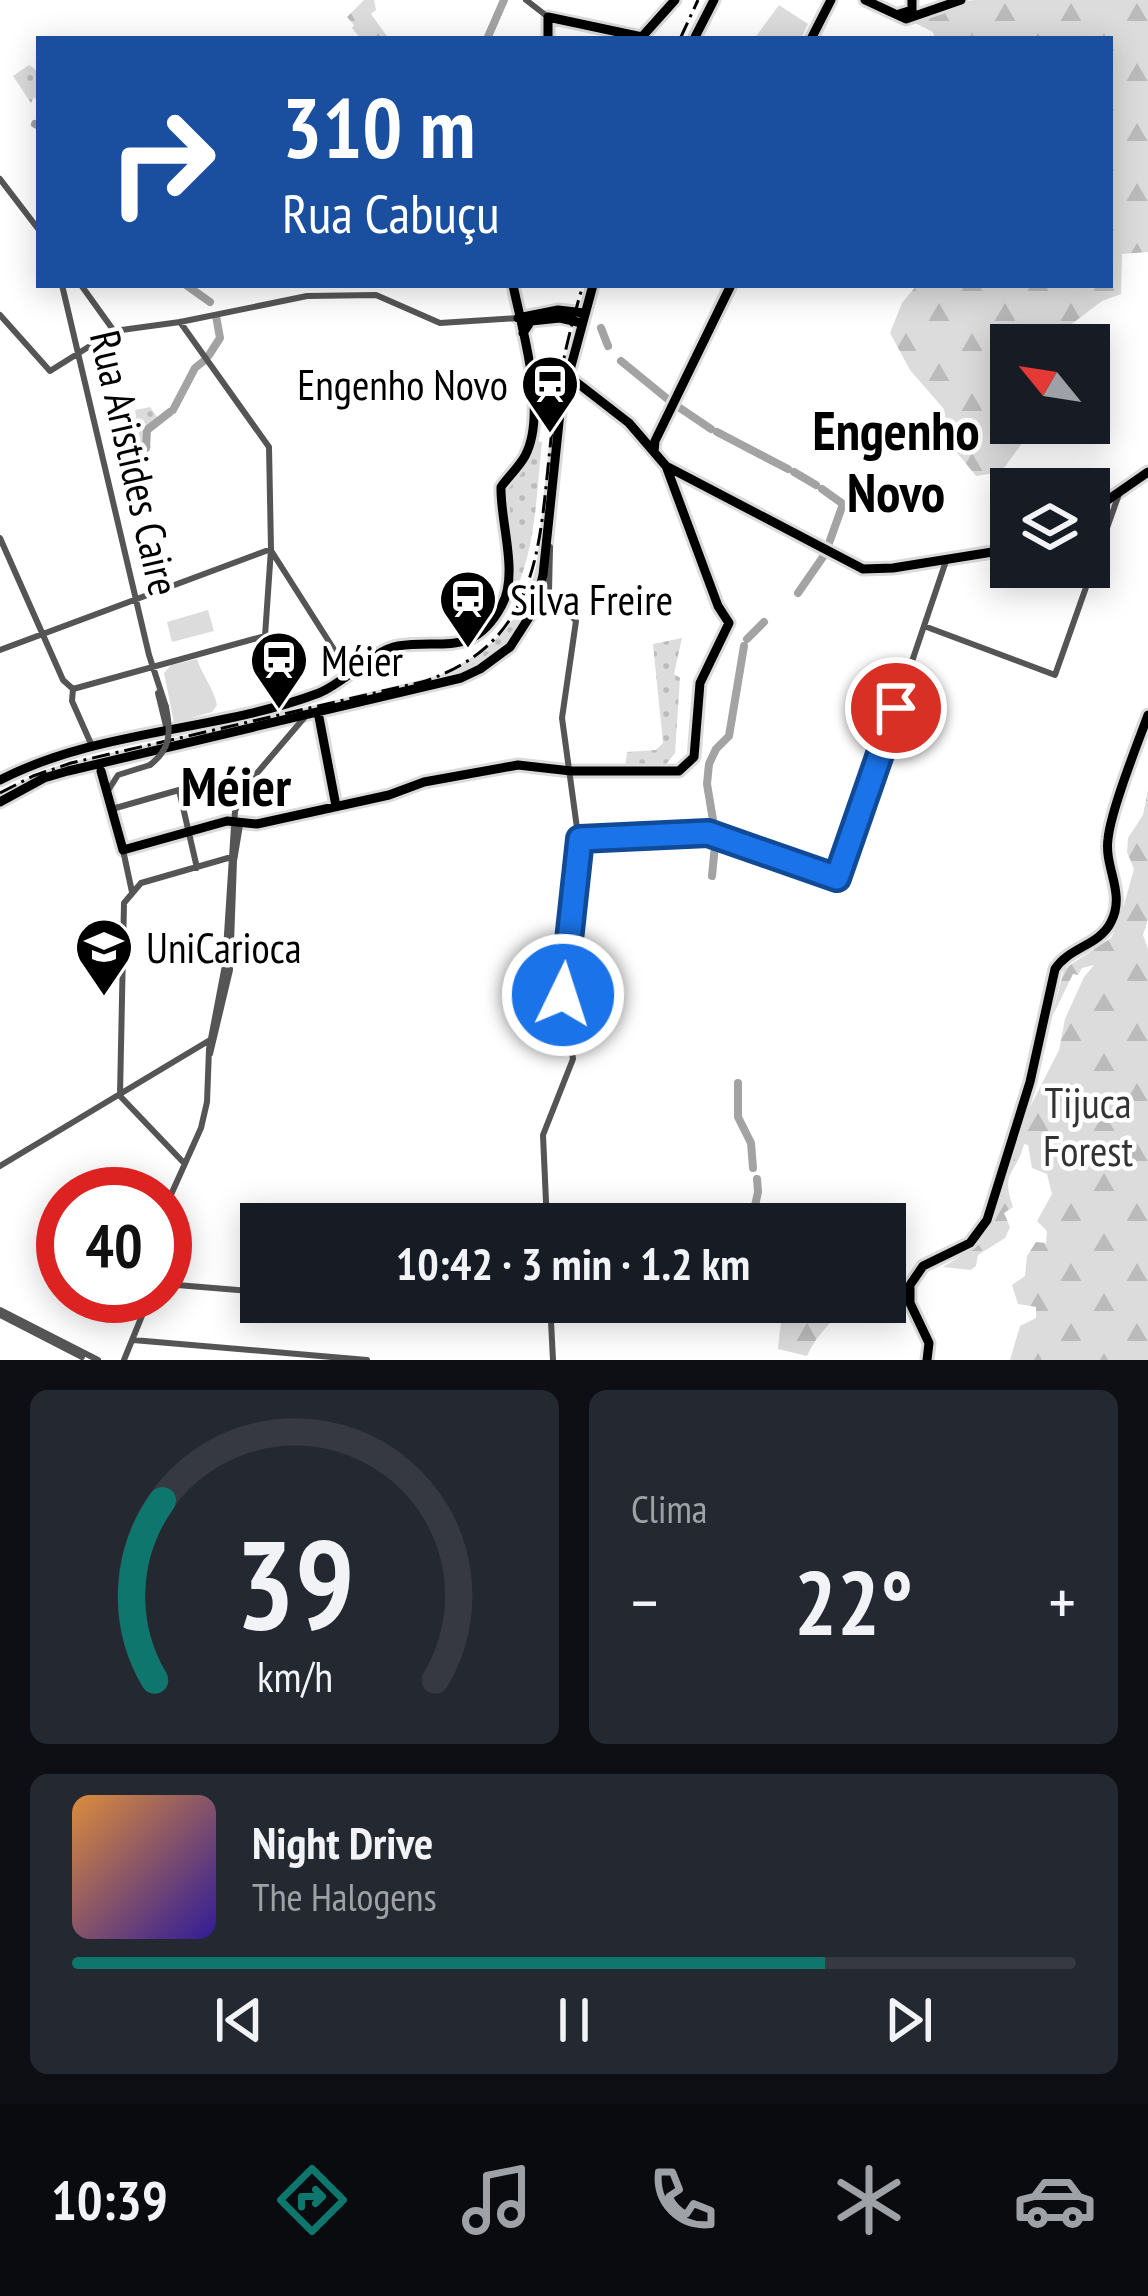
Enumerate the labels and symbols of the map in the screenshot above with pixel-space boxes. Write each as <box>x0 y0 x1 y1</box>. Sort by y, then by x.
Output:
north arrow <box>990 324 1110 444</box>
street label: Rua Aristides Caire <box>78 325 192 601</box>
station icon: Engenho Novo <box>519 353 581 435</box>
place label: Engenho Novo <box>297 357 508 412</box>
district label: Engenho Novo <box>812 395 980 527</box>
station icon: Silva Freire <box>437 568 499 650</box>
place label: Silva Freire <box>510 572 673 627</box>
station icon: Méier <box>248 629 310 711</box>
place label: Méier <box>321 633 404 688</box>
pin <box>845 657 947 759</box>
district label: Méier <box>181 751 291 821</box>
school or university icon: UniCarioca <box>73 916 135 998</box>
place label: UniCarioca <box>146 920 301 975</box>
position arrow <box>500 932 626 1058</box>
park label: Tijuca Forest <box>1043 1075 1133 1178</box>
speed limit sign: 40 <box>36 1167 192 1323</box>

